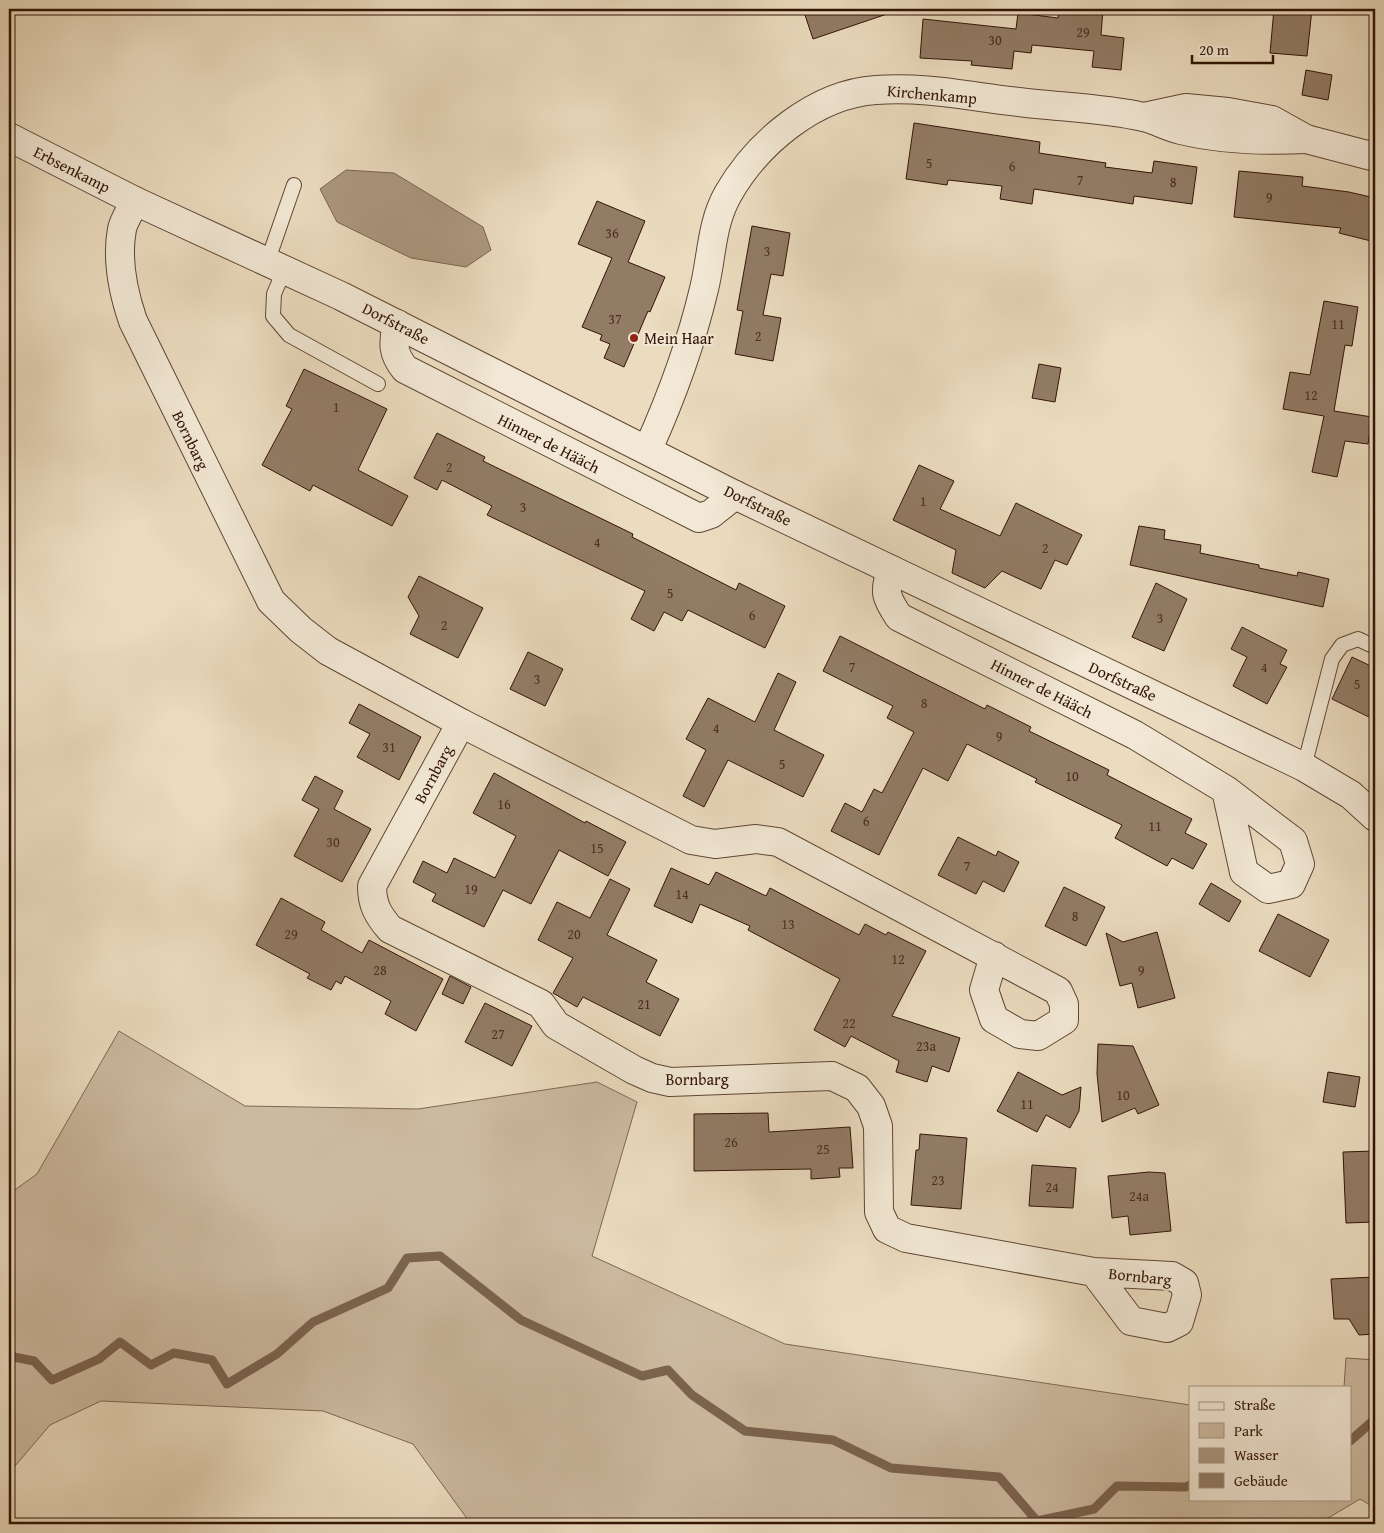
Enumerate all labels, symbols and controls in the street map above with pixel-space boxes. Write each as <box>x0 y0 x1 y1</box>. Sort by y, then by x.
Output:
house number: 29 <box>1076 22 1090 42</box>
house number: 30 <box>988 30 1002 50</box>
scale bar <box>1192 32 1273 64</box>
text: 20 m <box>1199 39 1230 60</box>
street label: Kirchenkamp <box>886 78 978 110</box>
street label: Erbsenkamp <box>29 139 115 199</box>
house number: 5 <box>926 153 932 173</box>
house number: 6 <box>1009 156 1016 176</box>
house number: 7 <box>1077 170 1084 190</box>
house number: 8 <box>1170 172 1177 192</box>
house number: 9 <box>1266 187 1273 207</box>
house number: 36 <box>605 223 619 243</box>
house number: 3 <box>764 241 770 261</box>
street label: Dorfstraße <box>358 296 434 350</box>
house number: 37 <box>608 309 622 329</box>
house number: 11 <box>1331 314 1345 334</box>
place label: Mein Haar <box>644 326 714 350</box>
house number: 2 <box>755 326 761 346</box>
marker: Mein Haar <box>628 332 640 344</box>
house number: 12 <box>1304 385 1318 405</box>
house number: 1 <box>333 397 339 417</box>
street label: Bornbarg <box>166 406 216 474</box>
street label: Hinner de Hääch <box>494 407 604 479</box>
house number: 2 <box>446 457 452 477</box>
street label: Dorfstraße <box>720 478 796 532</box>
house number: 1 <box>920 491 926 511</box>
house number: 3 <box>520 497 526 517</box>
house number: 4 <box>594 532 601 552</box>
house number: 2 <box>1042 538 1048 558</box>
house number: 5 <box>667 583 673 603</box>
house number: 6 <box>749 605 756 625</box>
house number: 3 <box>1157 608 1163 628</box>
house number: 2 <box>441 615 447 635</box>
street label: Hinner de Hääch <box>987 652 1097 724</box>
street label: Dorfstraße <box>1085 655 1161 707</box>
house number: 7 <box>849 657 856 677</box>
house number: 4 <box>1261 657 1268 677</box>
house number: 3 <box>534 669 540 689</box>
house number: 5 <box>1354 674 1360 694</box>
house number: 8 <box>921 693 928 713</box>
house number: 4 <box>713 718 720 738</box>
house number: 9 <box>996 726 1003 746</box>
house number: 31 <box>382 737 396 757</box>
street label: Bornbarg <box>408 740 458 808</box>
house number: 5 <box>779 754 785 774</box>
house number: 10 <box>1065 766 1079 786</box>
house number: 16 <box>497 794 511 814</box>
house number: 6 <box>863 811 870 831</box>
house number: 11 <box>1148 816 1162 836</box>
house number: 30 <box>326 832 340 852</box>
house number: 15 <box>590 838 604 858</box>
house number: 7 <box>964 856 971 876</box>
house number: 19 <box>464 879 478 899</box>
house number: 14 <box>675 884 689 904</box>
house number: 8 <box>1072 906 1079 926</box>
house number: 13 <box>781 914 795 934</box>
house number: 29 <box>284 924 298 944</box>
house number: 20 <box>567 924 581 944</box>
house number: 12 <box>891 949 905 969</box>
house number: 28 <box>373 960 387 980</box>
house number: 9 <box>1138 960 1145 980</box>
house number: 21 <box>637 994 651 1014</box>
house number: 22 <box>842 1013 856 1033</box>
house number: 27 <box>491 1024 505 1044</box>
house number: 23a <box>916 1036 936 1056</box>
street label: Bornbarg <box>665 1067 729 1091</box>
house number: 10 <box>1116 1085 1130 1105</box>
house number: 11 <box>1020 1094 1034 1114</box>
house number: 26 <box>724 1132 738 1152</box>
house number: 25 <box>816 1139 830 1159</box>
house number: 23 <box>931 1170 945 1190</box>
house number: 24 <box>1045 1177 1059 1197</box>
house number: 24a <box>1129 1186 1149 1206</box>
street label: Bornbarg <box>1107 1261 1173 1291</box>
legend <box>1189 1386 1352 1500</box>
text: Straße <box>1234 1394 1276 1415</box>
text: Park <box>1234 1420 1263 1441</box>
text: Wasser <box>1234 1444 1278 1465</box>
text: Gebäude <box>1234 1470 1288 1491</box>

